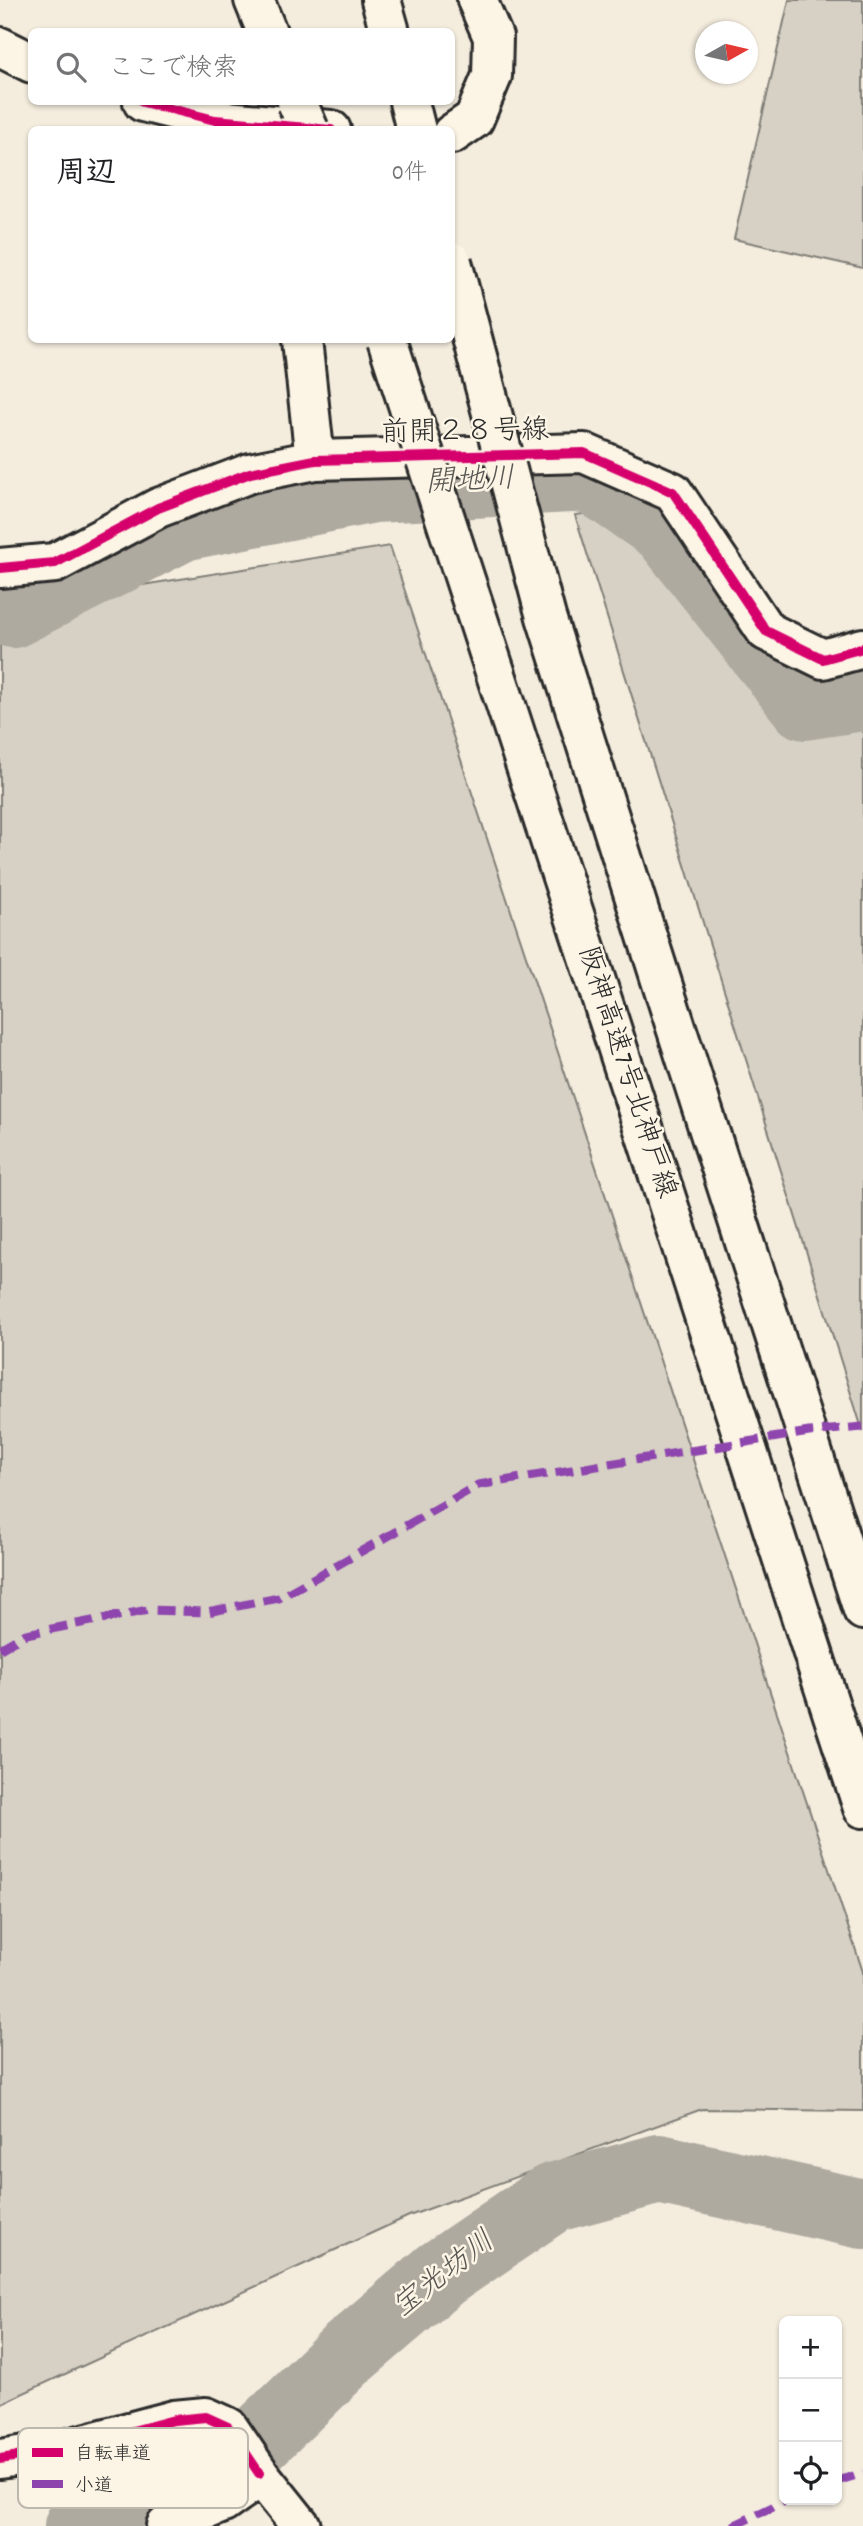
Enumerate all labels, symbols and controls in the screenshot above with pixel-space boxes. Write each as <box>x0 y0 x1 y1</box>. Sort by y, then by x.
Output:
north arrow <box>695 21 758 84</box>
search box <box>28 28 455 105</box>
icon: search <box>52 48 90 86</box>
text: ここで検索 <box>108 51 238 88</box>
text: 周辺 <box>56 154 116 197</box>
text: 0件 <box>391 158 427 191</box>
street label: 前開２８号線 <box>381 413 549 455</box>
water label: 開地川 <box>424 459 516 507</box>
street label: 阪神高速7号北神戸線 <box>565 942 685 1204</box>
water label: 宝光坊川 <box>384 2222 506 2330</box>
map controls <box>779 2316 842 2505</box>
button: + <box>779 2316 842 2379</box>
button: − <box>779 2379 842 2442</box>
legend <box>18 2428 248 2508</box>
text: 自転車道 <box>75 2442 151 2469</box>
button: locate <box>779 2442 842 2505</box>
text: 小道 <box>75 2474 113 2501</box>

